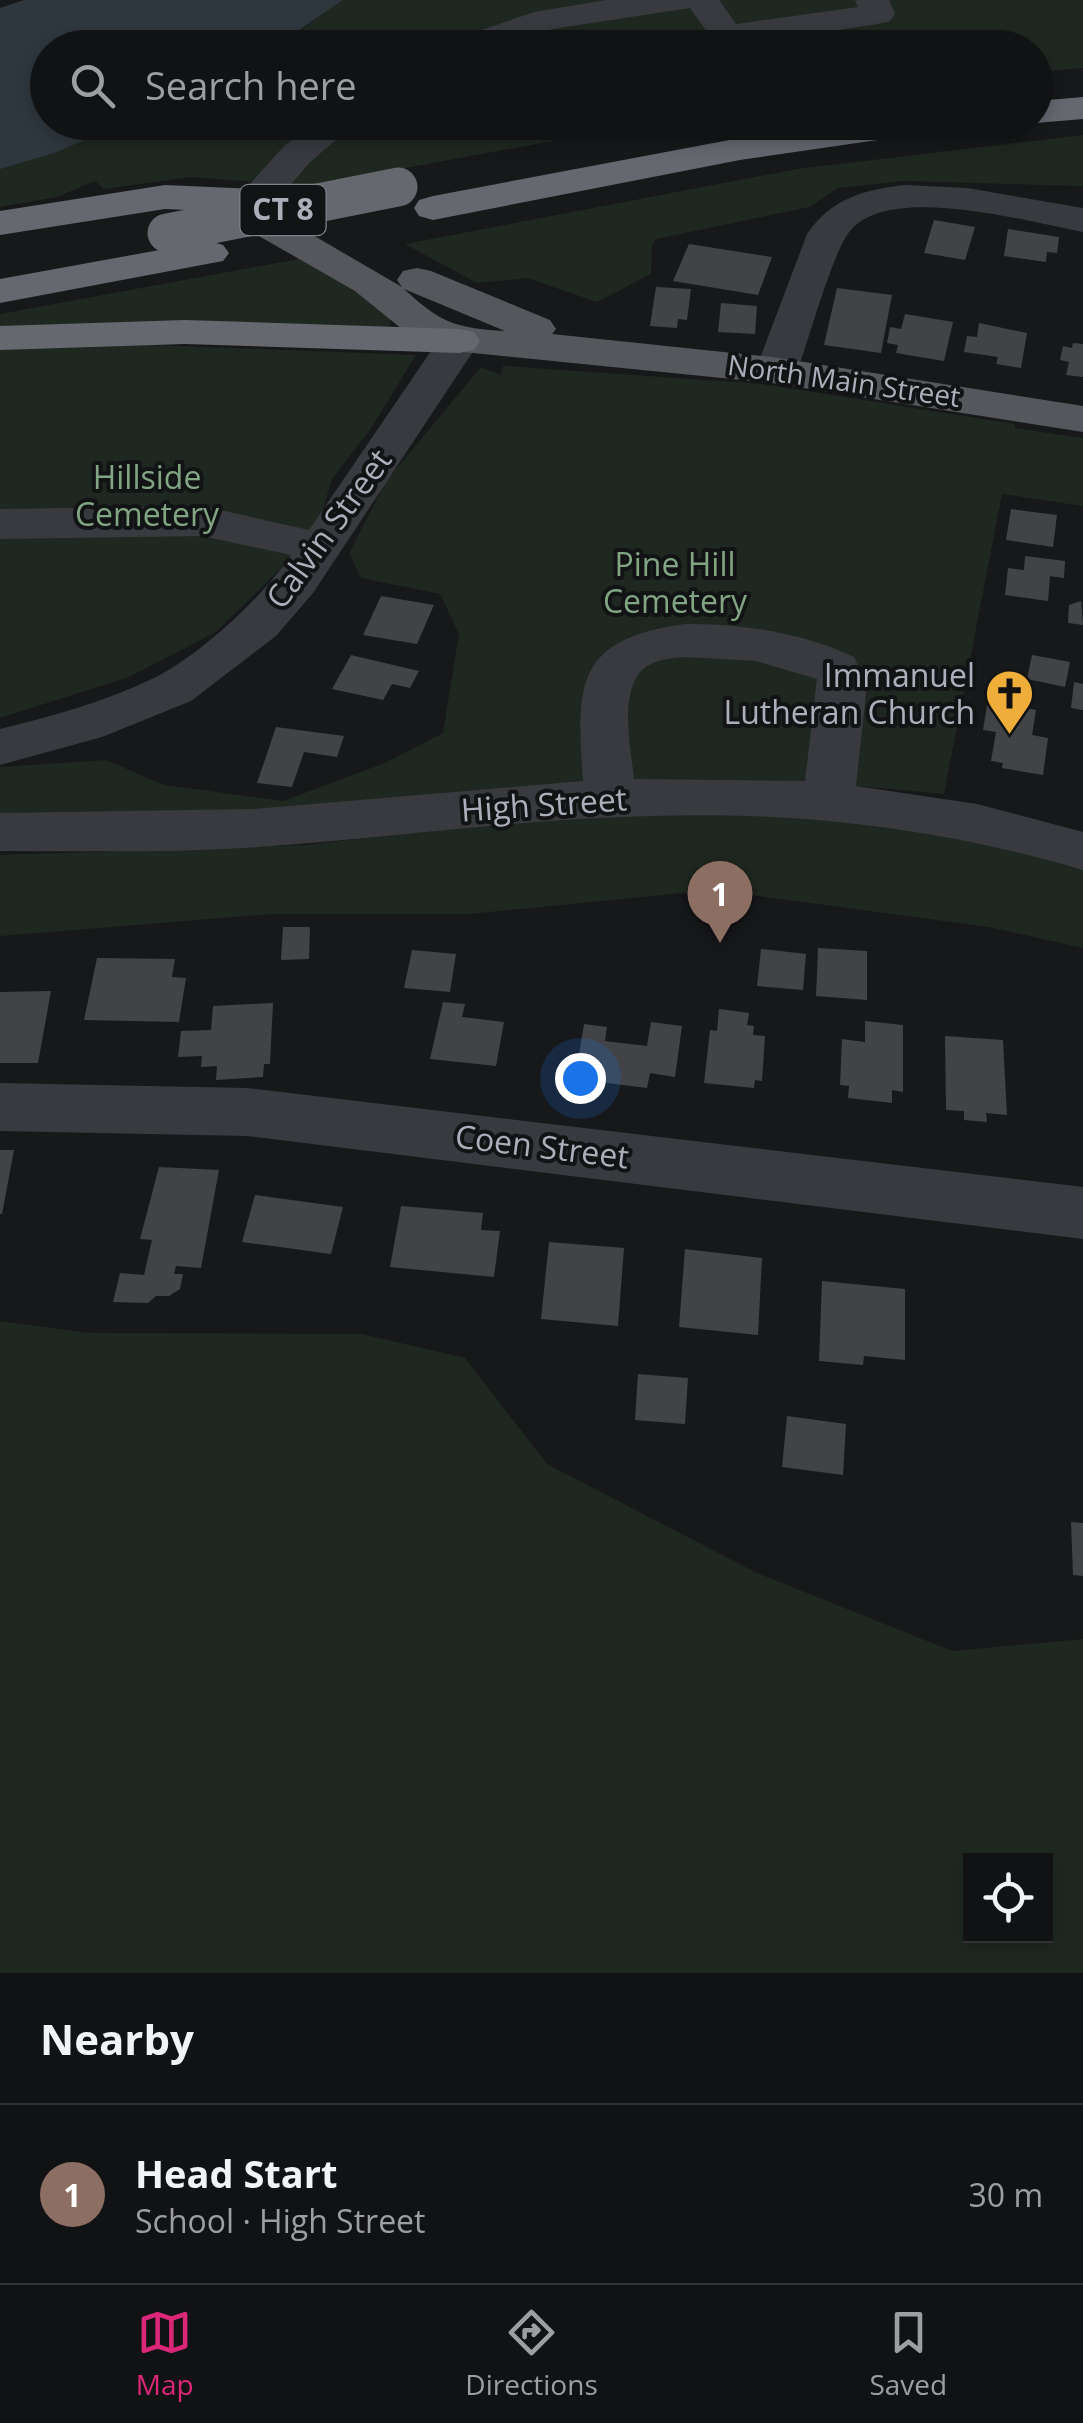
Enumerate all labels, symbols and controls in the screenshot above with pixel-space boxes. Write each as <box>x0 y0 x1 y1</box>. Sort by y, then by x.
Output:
search box <box>30 30 1053 140</box>
icon: search <box>65 58 120 113</box>
text: Search here <box>145 59 357 111</box>
road number: CT 8 <box>240 185 326 235</box>
street label: North Main Street <box>726 345 963 415</box>
street label: Calvin Street <box>255 440 400 617</box>
park label: Hillside Cemetery <box>75 455 220 535</box>
park label: Pine Hill Cemetery <box>603 542 748 622</box>
place label: Immanuel Lutheran Church <box>723 653 975 733</box>
church icon: Immanuel Lutheran Church <box>984 668 1036 736</box>
street label: High Street <box>459 776 628 831</box>
pin: 1 <box>688 860 752 943</box>
your location <box>555 1053 606 1104</box>
street label: Coen Street <box>453 1114 631 1177</box>
map controls <box>963 1853 1053 1943</box>
button: locate <box>963 1853 1053 1943</box>
text: Nearby <box>40 2010 194 2067</box>
text: Head Start <box>135 2147 338 2199</box>
text: 1 <box>63 2173 82 2216</box>
text: 30 m <box>968 2173 1043 2216</box>
text: School · High Street <box>135 2199 425 2242</box>
tab: Map <box>136 2305 194 2403</box>
tab: Directions <box>465 2305 598 2403</box>
tab: Saved <box>869 2305 947 2403</box>

